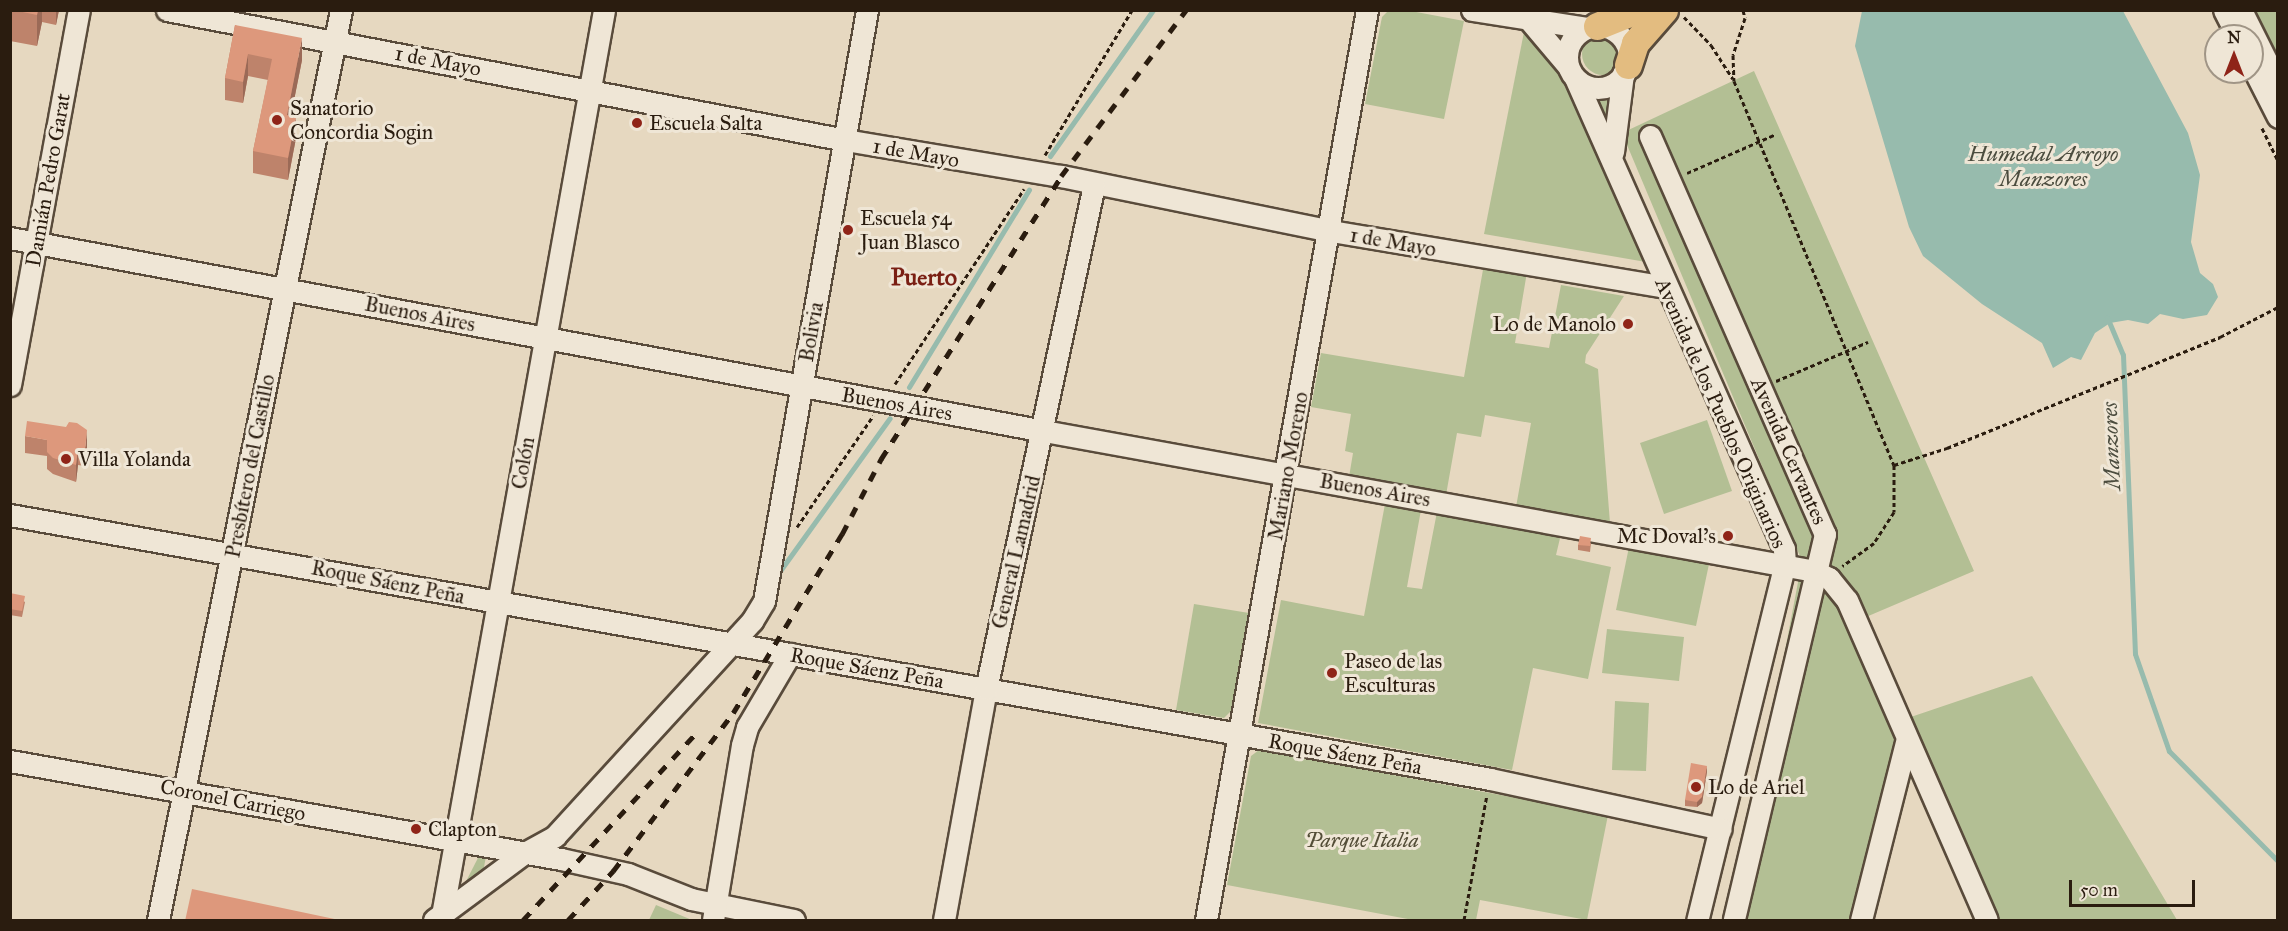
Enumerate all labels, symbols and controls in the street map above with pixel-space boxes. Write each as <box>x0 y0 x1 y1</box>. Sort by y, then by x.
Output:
north arrow <box>2204 24 2264 84</box>
text: N <box>2227 28 2241 47</box>
street label: 1 de Mayo <box>393 40 483 82</box>
street label: Damián Pedro Garat <box>20 91 76 269</box>
place label: Sanatorio Concordia Sogin <box>290 95 433 145</box>
place label: Escuela Salta <box>649 110 762 136</box>
marker: Sanatorio Concordia Sogin <box>268 111 286 129</box>
marker: Escuela Salta <box>630 116 644 130</box>
street label: 1 de Mayo <box>871 133 961 173</box>
water label: Humedal Arroyo Manzores <box>1968 140 2118 192</box>
place label: Escuela 54 Juan Blasco <box>860 205 960 255</box>
street label: 1 de Mayo <box>1348 222 1438 262</box>
marker: Escuela 54 Juan Blasco <box>841 223 855 237</box>
district label: Puerto <box>891 264 957 292</box>
street label: Avenida de los Pueblos Originarios <box>1650 274 1792 552</box>
street label: Buenos Aires <box>363 291 477 337</box>
street label: Bolivia <box>793 300 829 364</box>
place label: Lo de Manolo <box>1493 311 1616 337</box>
marker: Lo de Manolo <box>1621 317 1635 331</box>
street label: Presbítero del Castillo <box>220 372 280 560</box>
street label: Avenida Cervantes <box>1745 374 1833 528</box>
street label: Buenos Aires <box>840 382 954 426</box>
street label: Mariano Moreno <box>1263 390 1313 542</box>
water label: Manzores <box>2096 401 2126 491</box>
street label: Colón <box>506 435 540 491</box>
place label: Villa Yolanda <box>78 446 191 472</box>
marker: Villa Yolanda <box>59 452 73 466</box>
street label: Buenos Aires <box>1318 468 1432 512</box>
street label: General Lamadrid <box>986 473 1046 631</box>
place label: Mc Doval's <box>1617 523 1716 549</box>
marker: Mc Doval's <box>1721 529 1735 543</box>
street label: Roque Sáenz Peña <box>309 555 467 609</box>
street label: Roque Sáenz Peña <box>788 642 946 694</box>
place label: Paseo de las Esculturas <box>1344 648 1442 698</box>
marker: Paseo de las Esculturas <box>1325 666 1339 680</box>
street label: Roque Sáenz Peña <box>1266 728 1424 780</box>
street label: Coronel Carriego <box>158 774 308 826</box>
place label: Lo de Ariel <box>1708 774 1805 800</box>
marker: Lo de Ariel <box>1689 780 1703 794</box>
place label: Clapton <box>428 816 497 842</box>
marker: Clapton <box>409 822 423 836</box>
park label: Parque Italia <box>1305 827 1419 853</box>
scale bar <box>2072 868 2198 906</box>
text: 50 m <box>2080 879 2118 901</box>

